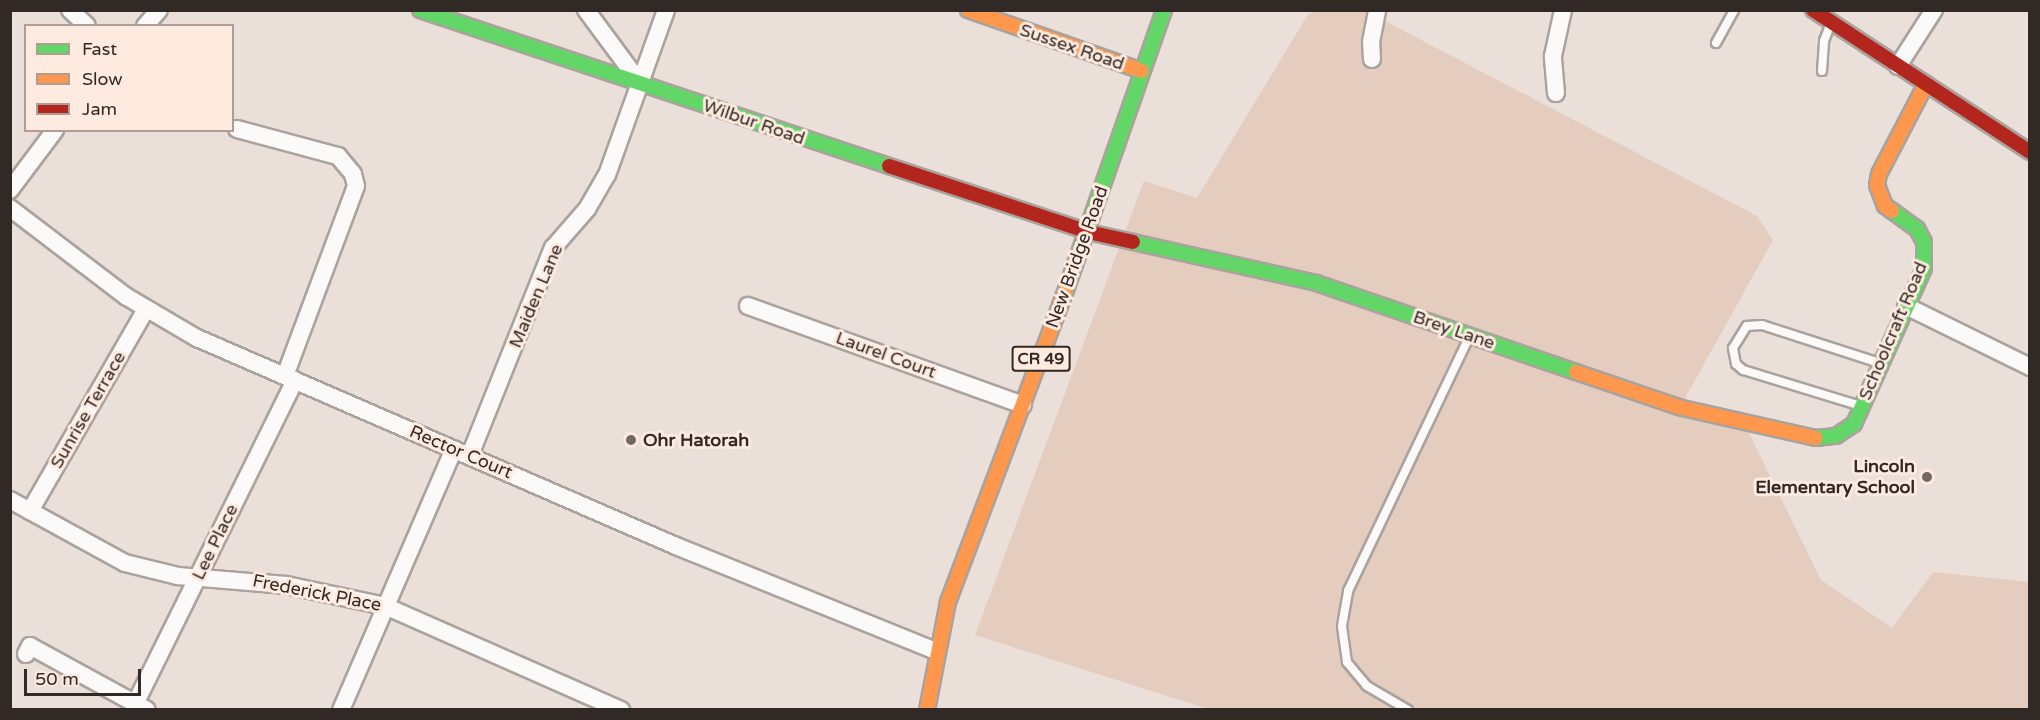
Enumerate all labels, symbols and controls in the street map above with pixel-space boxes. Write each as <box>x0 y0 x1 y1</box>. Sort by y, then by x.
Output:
street label: Sussex Road <box>1017 19 1127 75</box>
legend <box>24 24 234 132</box>
text: Fast <box>82 38 117 60</box>
text: Slow <box>82 68 123 90</box>
street label: Wilbur Road <box>700 95 808 149</box>
text: Jam <box>82 98 117 120</box>
street label: New Bridge Road <box>1041 183 1113 331</box>
street label: Maiden Lane <box>504 241 568 351</box>
street label: Schoolcraft Road <box>1854 259 1932 403</box>
street label: Brey Lane <box>1410 306 1498 354</box>
street label: Laurel Court <box>833 327 939 383</box>
road number: CR 49 <box>1011 346 1071 372</box>
street label: Sunrise Terrace <box>46 348 130 472</box>
street label: Rector Court <box>406 421 516 483</box>
place label: Ohr Hatorah <box>643 429 749 451</box>
marker: Ohr Hatorah <box>624 433 638 447</box>
place label: Lincoln Elementary School <box>1755 456 1915 498</box>
marker: Lincoln Elementary School <box>1920 470 1934 484</box>
street label: Lee Place <box>187 501 243 583</box>
street label: Frederick Place <box>251 570 383 616</box>
scale bar <box>27 657 144 695</box>
text: 50 m <box>35 668 79 690</box>

